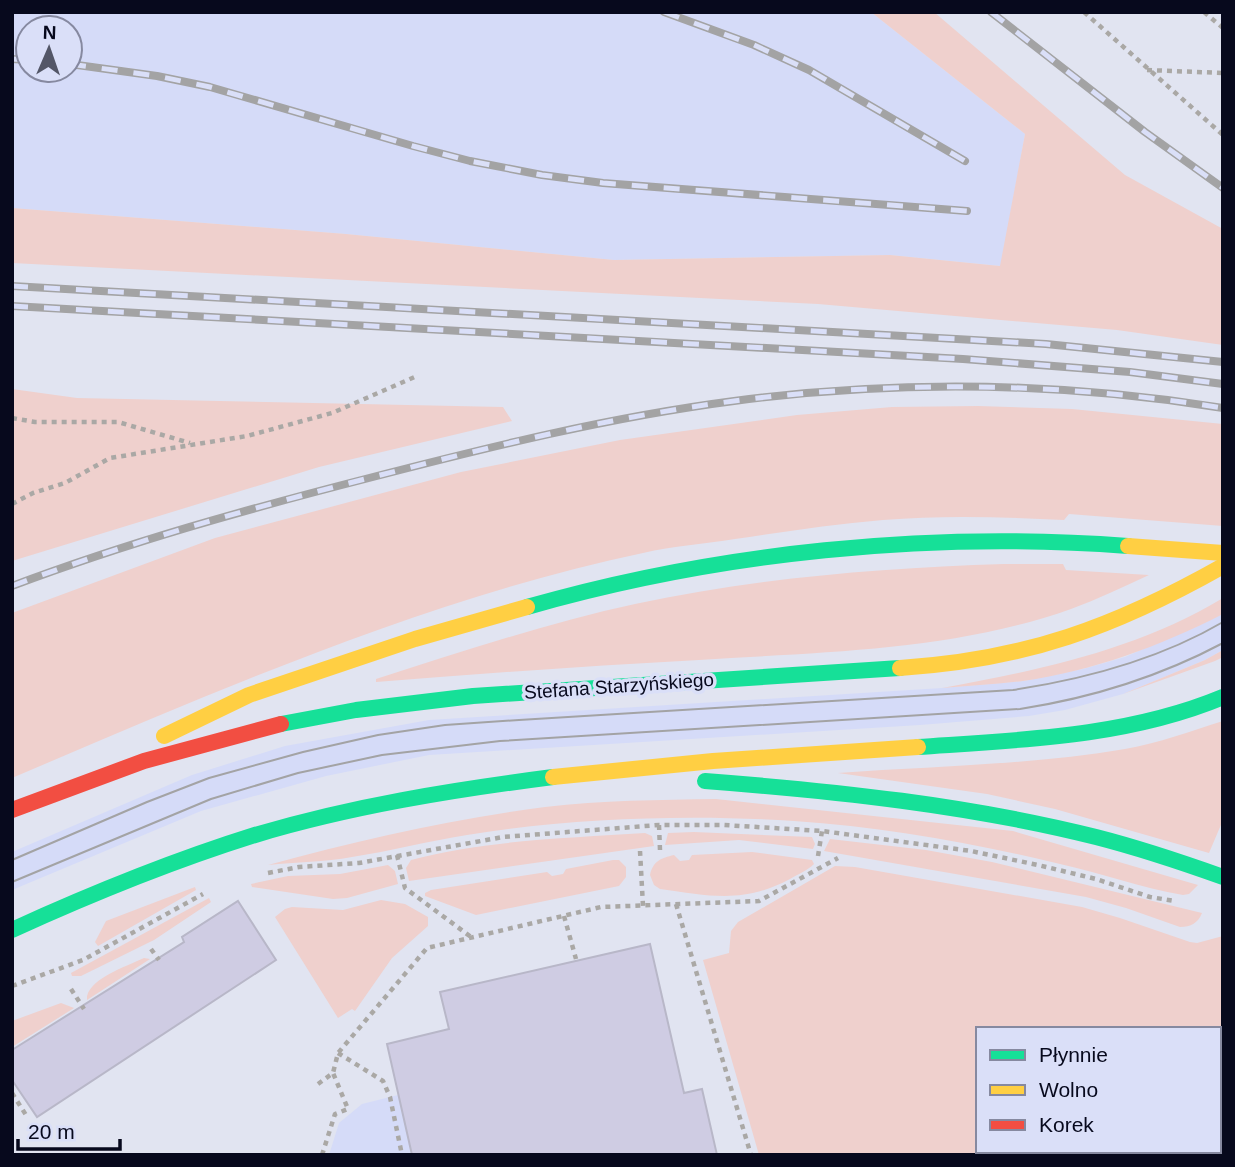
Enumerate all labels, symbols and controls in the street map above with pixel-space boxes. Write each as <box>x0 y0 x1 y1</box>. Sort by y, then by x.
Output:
north arrow <box>14 14 84 84</box>
text: N <box>42 22 57 43</box>
street label: Stefana Starzyńskiego <box>523 669 715 703</box>
legend <box>976 1027 1221 1153</box>
text: Płynnie <box>1039 1043 1108 1066</box>
text: Wolno <box>1039 1078 1098 1101</box>
scale bar <box>18 1108 119 1152</box>
text: Korek <box>1039 1113 1094 1136</box>
text: 20 m <box>28 1120 75 1143</box>

